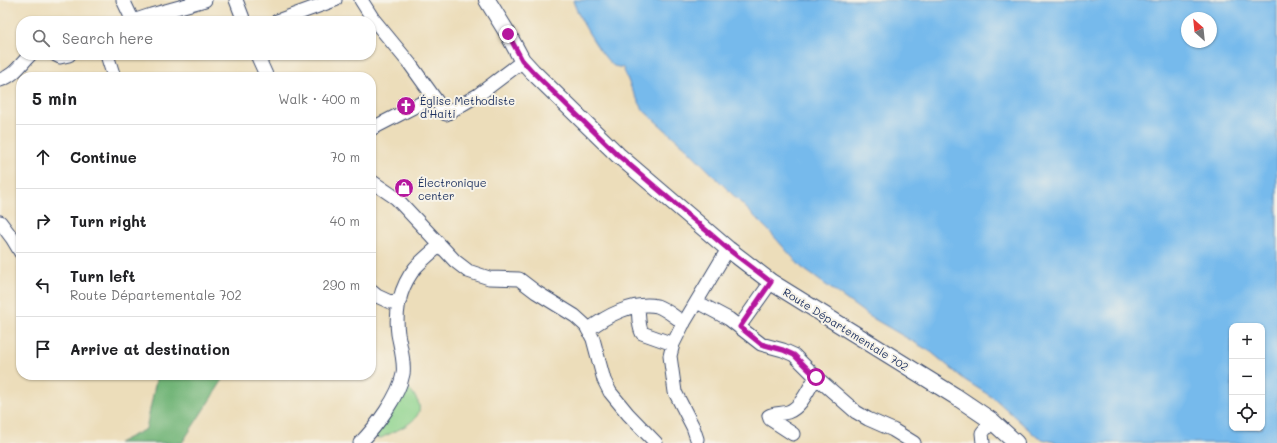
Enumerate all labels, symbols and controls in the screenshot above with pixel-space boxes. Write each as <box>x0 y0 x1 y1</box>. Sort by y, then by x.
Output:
north arrow <box>1181 12 1217 48</box>
search box <box>16 16 376 60</box>
route end <box>499 25 517 43</box>
icon: search <box>30 27 52 49</box>
text: Search here <box>62 28 153 48</box>
text: 5 min <box>32 87 77 109</box>
text: Walk · 400 m <box>278 90 360 107</box>
place label: Église Methodiste d'Haiti <box>420 93 515 121</box>
church icon: Église Methodiste d'Haiti <box>395 95 417 117</box>
icon: ahead <box>32 146 54 168</box>
text: Continue <box>70 147 137 167</box>
text: 70 m <box>330 148 360 165</box>
place label: Électronique center <box>418 175 487 203</box>
shop icon: Électronique center <box>393 177 415 199</box>
icon: right <box>32 210 54 232</box>
text: Turn right <box>70 211 147 231</box>
text: 40 m <box>330 212 360 229</box>
text: Turn left <box>70 266 135 286</box>
icon: left <box>32 274 54 296</box>
text: 290 m <box>323 276 360 293</box>
street label: Route Départementale 702 <box>780 284 912 374</box>
text: Route Départementale 702 <box>70 286 242 303</box>
map controls <box>1229 323 1265 431</box>
button: + <box>1229 323 1265 359</box>
icon: arrive <box>32 338 54 360</box>
text: Arrive at destination <box>70 339 230 359</box>
button: − <box>1229 359 1265 395</box>
route start <box>807 368 825 386</box>
button: locate <box>1229 395 1265 431</box>

